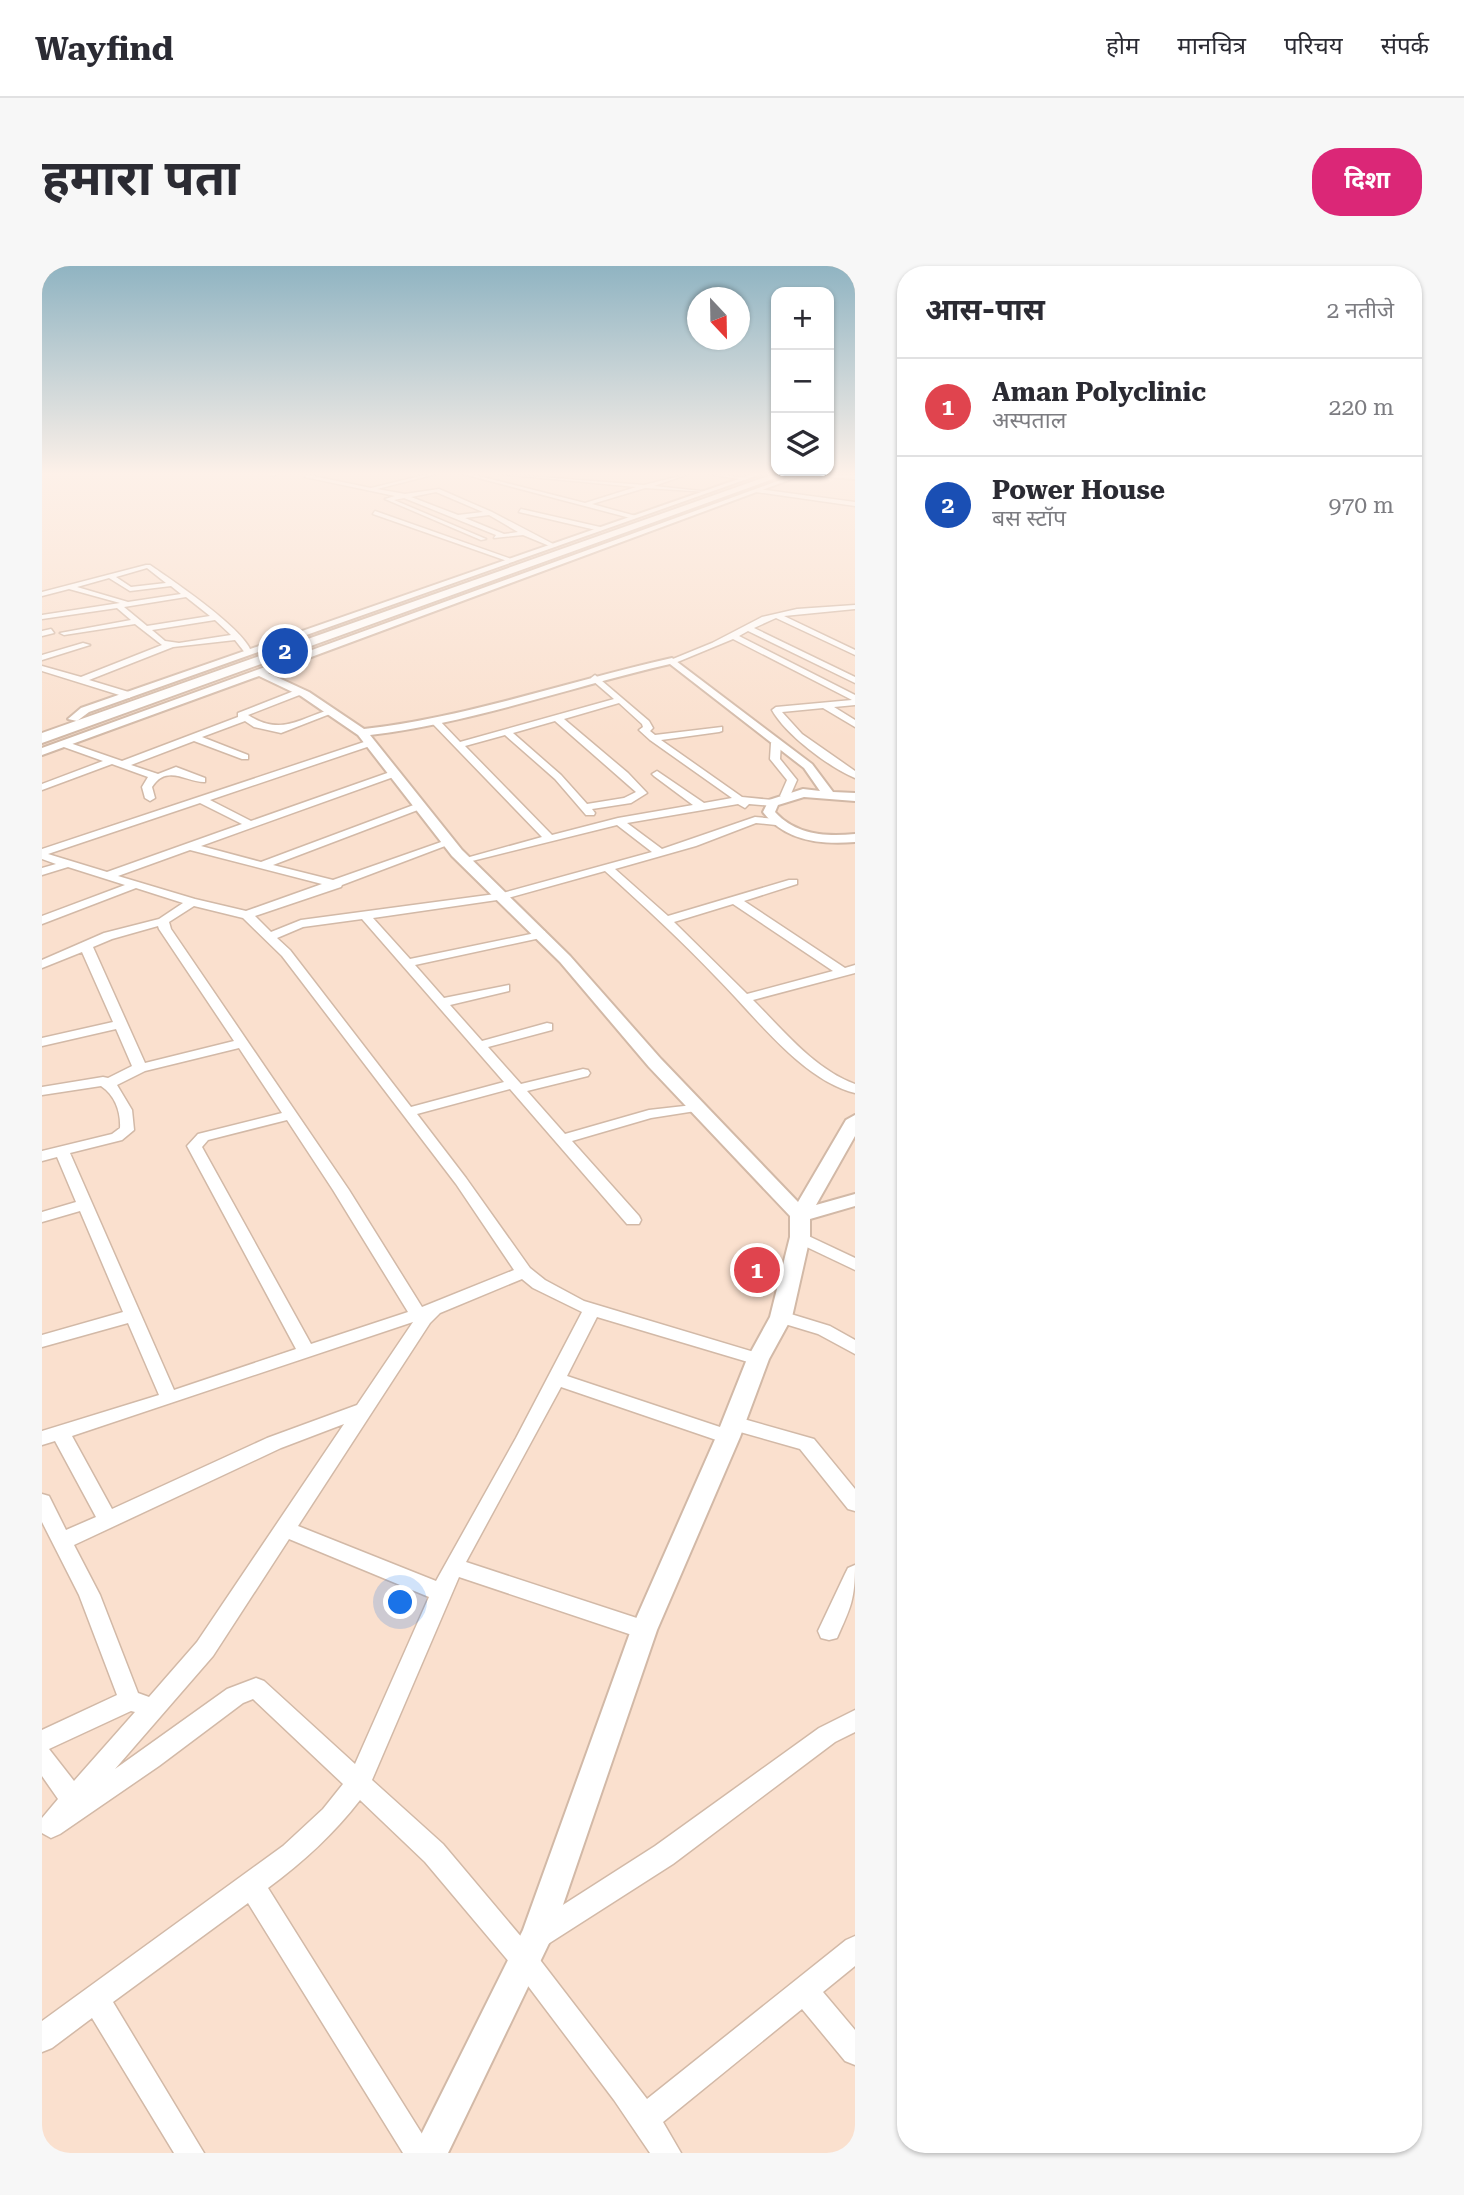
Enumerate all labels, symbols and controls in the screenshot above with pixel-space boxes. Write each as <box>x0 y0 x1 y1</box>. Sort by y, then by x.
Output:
text: Wayfind <box>35 29 174 68</box>
text: होम <box>1106 32 1139 60</box>
text: मानचित्र <box>1177 32 1246 60</box>
text: परिचय <box>1284 32 1343 60</box>
text: संपर्क <box>1381 32 1429 60</box>
button: दिशा <box>1312 148 1422 216</box>
text: हमारा पता <box>42 150 239 207</box>
north arrow <box>687 287 750 350</box>
map controls <box>771 287 834 476</box>
button: + <box>771 287 834 350</box>
text: आस-पास <box>925 292 1045 327</box>
text: 2 नतीजे <box>1326 297 1394 324</box>
button: − <box>771 350 834 413</box>
text: Aman Polyclinic <box>992 377 1206 407</box>
text: 1 <box>942 394 954 421</box>
text: 220 m <box>1329 394 1394 421</box>
text: अस्पताल <box>992 407 1066 434</box>
button: layers <box>771 413 834 476</box>
text: Power House <box>992 475 1165 505</box>
text: 2 <box>942 492 954 519</box>
text: 970 m <box>1329 492 1394 519</box>
text: बस स्टॉप <box>992 505 1066 532</box>
pin: 2 <box>262 625 308 677</box>
pin: 1 <box>734 1244 780 1296</box>
your location <box>383 1585 417 1619</box>

